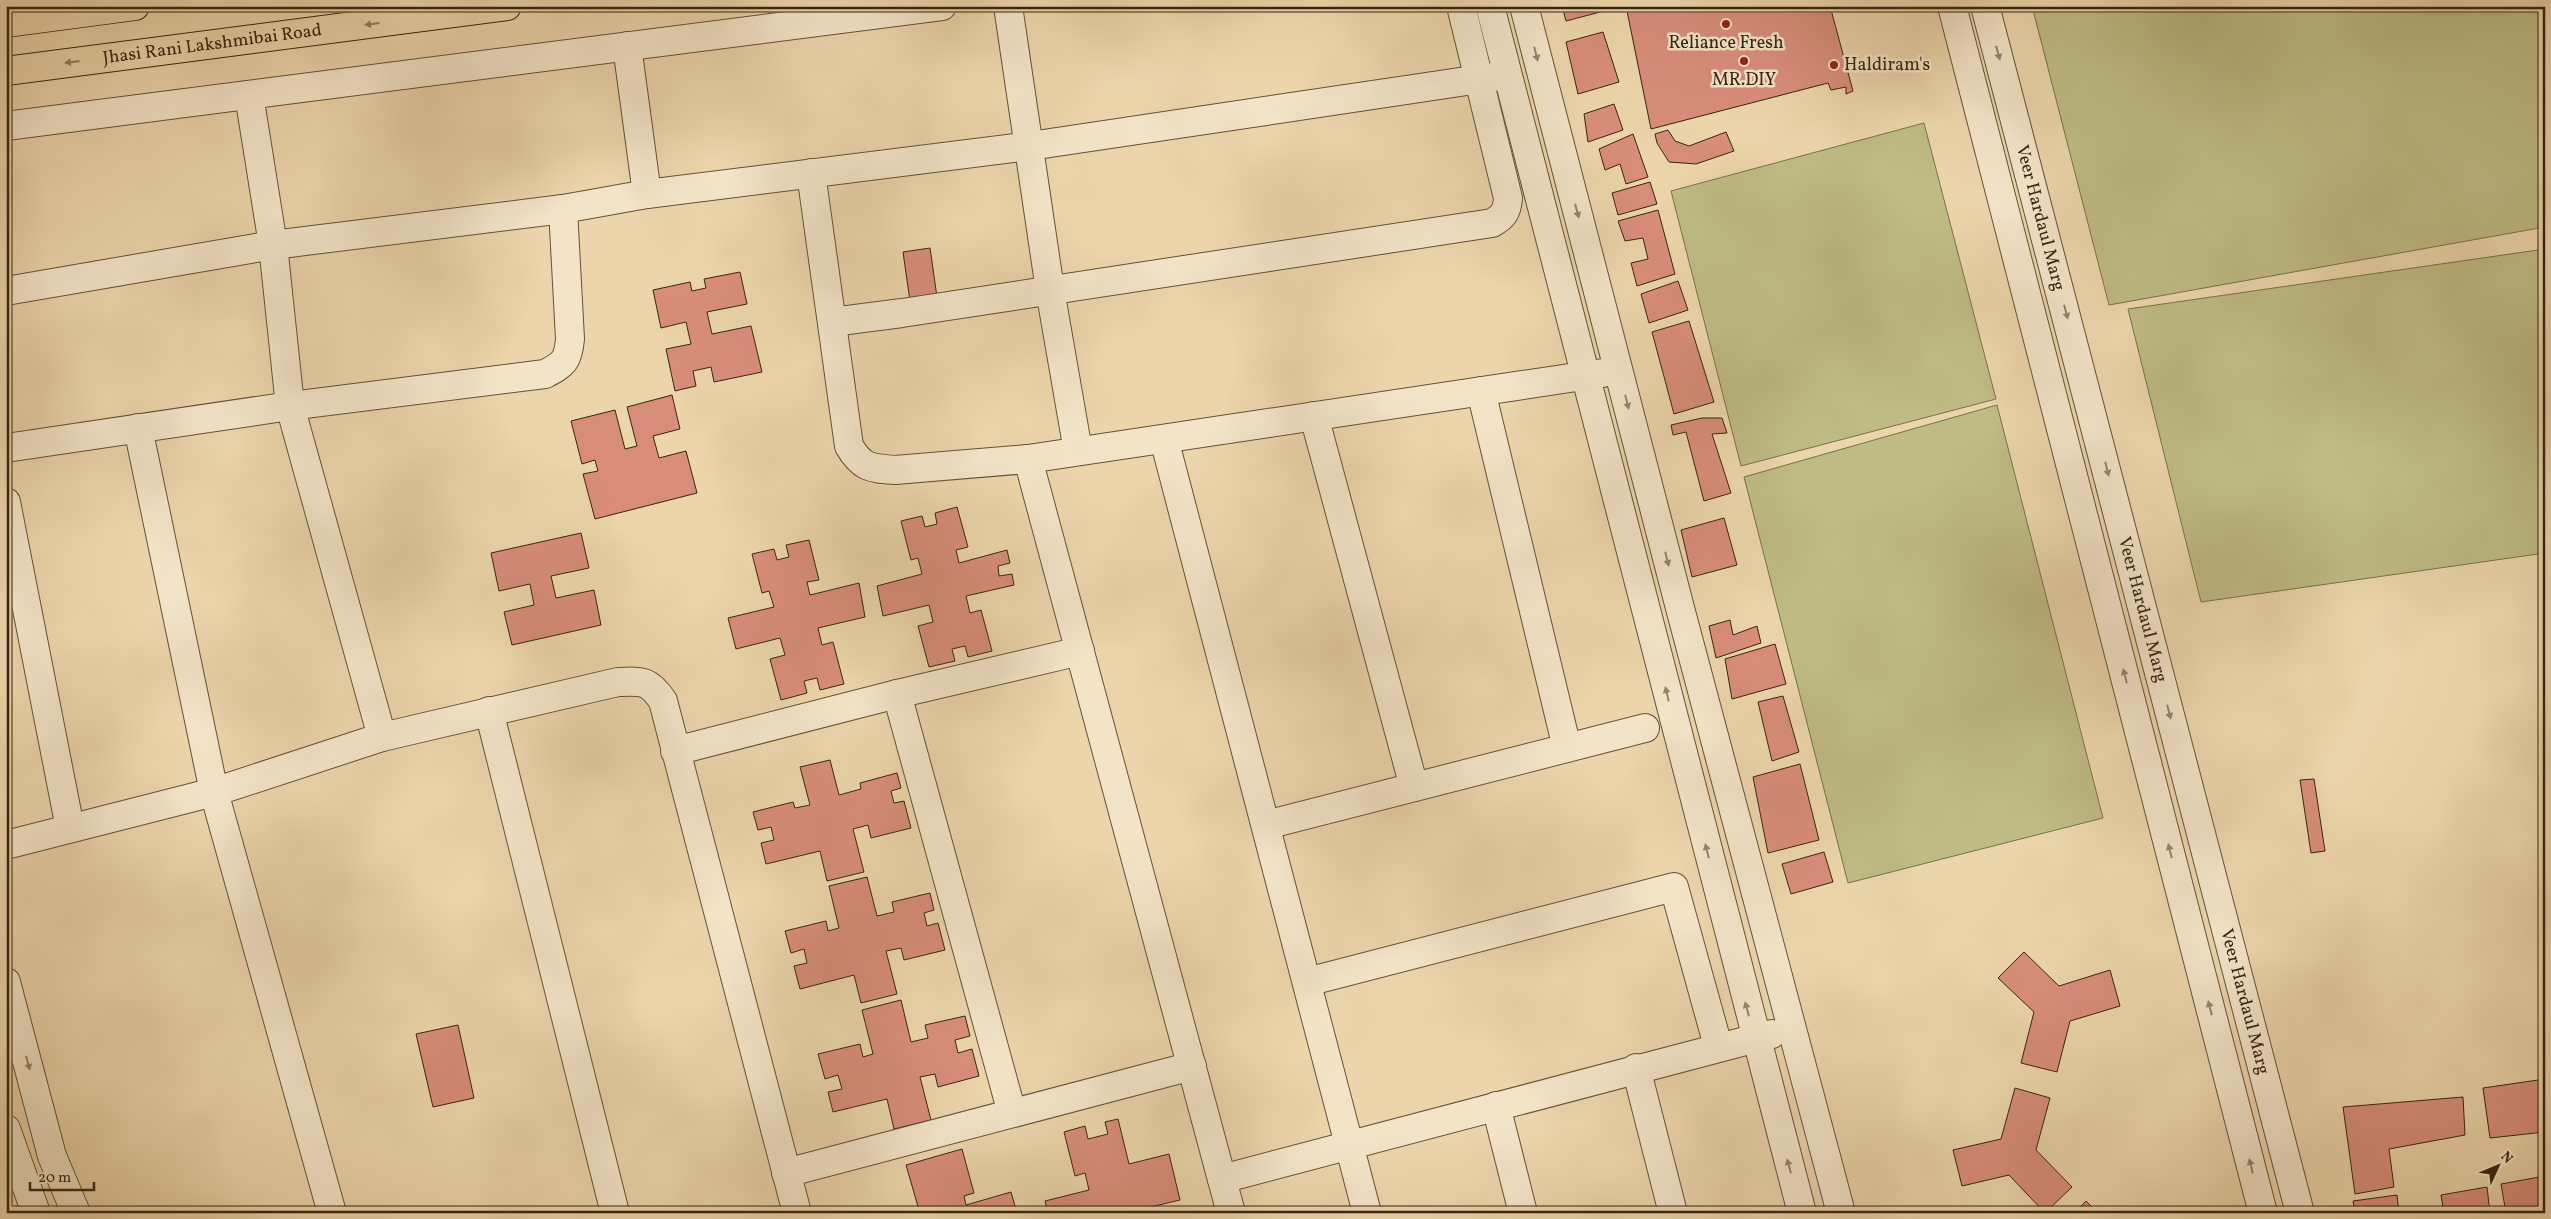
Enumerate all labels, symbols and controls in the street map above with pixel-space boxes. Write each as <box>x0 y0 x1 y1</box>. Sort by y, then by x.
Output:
street label: Jhasi Rani Lakshmibai Road <box>101 18 323 71</box>
marker: Reliance Fresh <box>1720 18 1732 30</box>
one-way arrow <box>363 20 379 28</box>
place label: Reliance Fresh <box>1668 31 1784 56</box>
one-way arrow <box>1532 46 1540 61</box>
one-way arrow <box>1994 46 2002 61</box>
place label: Haldiram's <box>1844 53 1930 78</box>
marker: MR.DIY <box>1738 55 1750 67</box>
one-way arrow <box>63 59 79 67</box>
marker: Haldiram's <box>1828 59 1840 71</box>
place label: MR.DIY <box>1712 68 1776 93</box>
street label: Veer Hardaul Marg <box>2009 142 2071 293</box>
one-way arrow <box>1573 203 1581 218</box>
one-way arrow <box>2062 305 2070 320</box>
one-way arrow <box>1623 394 1631 409</box>
one-way arrow <box>2103 462 2111 477</box>
street label: Veer Hardaul Marg <box>2112 534 2174 685</box>
one-way arrow <box>1663 552 1671 567</box>
one-way arrow <box>2121 669 2129 684</box>
one-way arrow <box>1663 686 1671 701</box>
one-way arrow <box>2165 704 2173 719</box>
one-way arrow <box>2166 843 2174 858</box>
one-way arrow <box>1702 844 1710 859</box>
street label: Veer Hardaul Marg <box>2214 926 2276 1077</box>
one-way arrow <box>1743 1001 1751 1016</box>
one-way arrow <box>2206 1001 2214 1016</box>
one-way arrow <box>24 1056 32 1071</box>
north arrow <box>2474 1142 2524 1192</box>
text: N <box>2496 1148 2517 1168</box>
one-way arrow <box>1785 1158 1793 1173</box>
one-way arrow <box>2246 1158 2254 1173</box>
scale bar <box>30 1159 94 1191</box>
text: 20 m <box>38 1168 71 1189</box>

